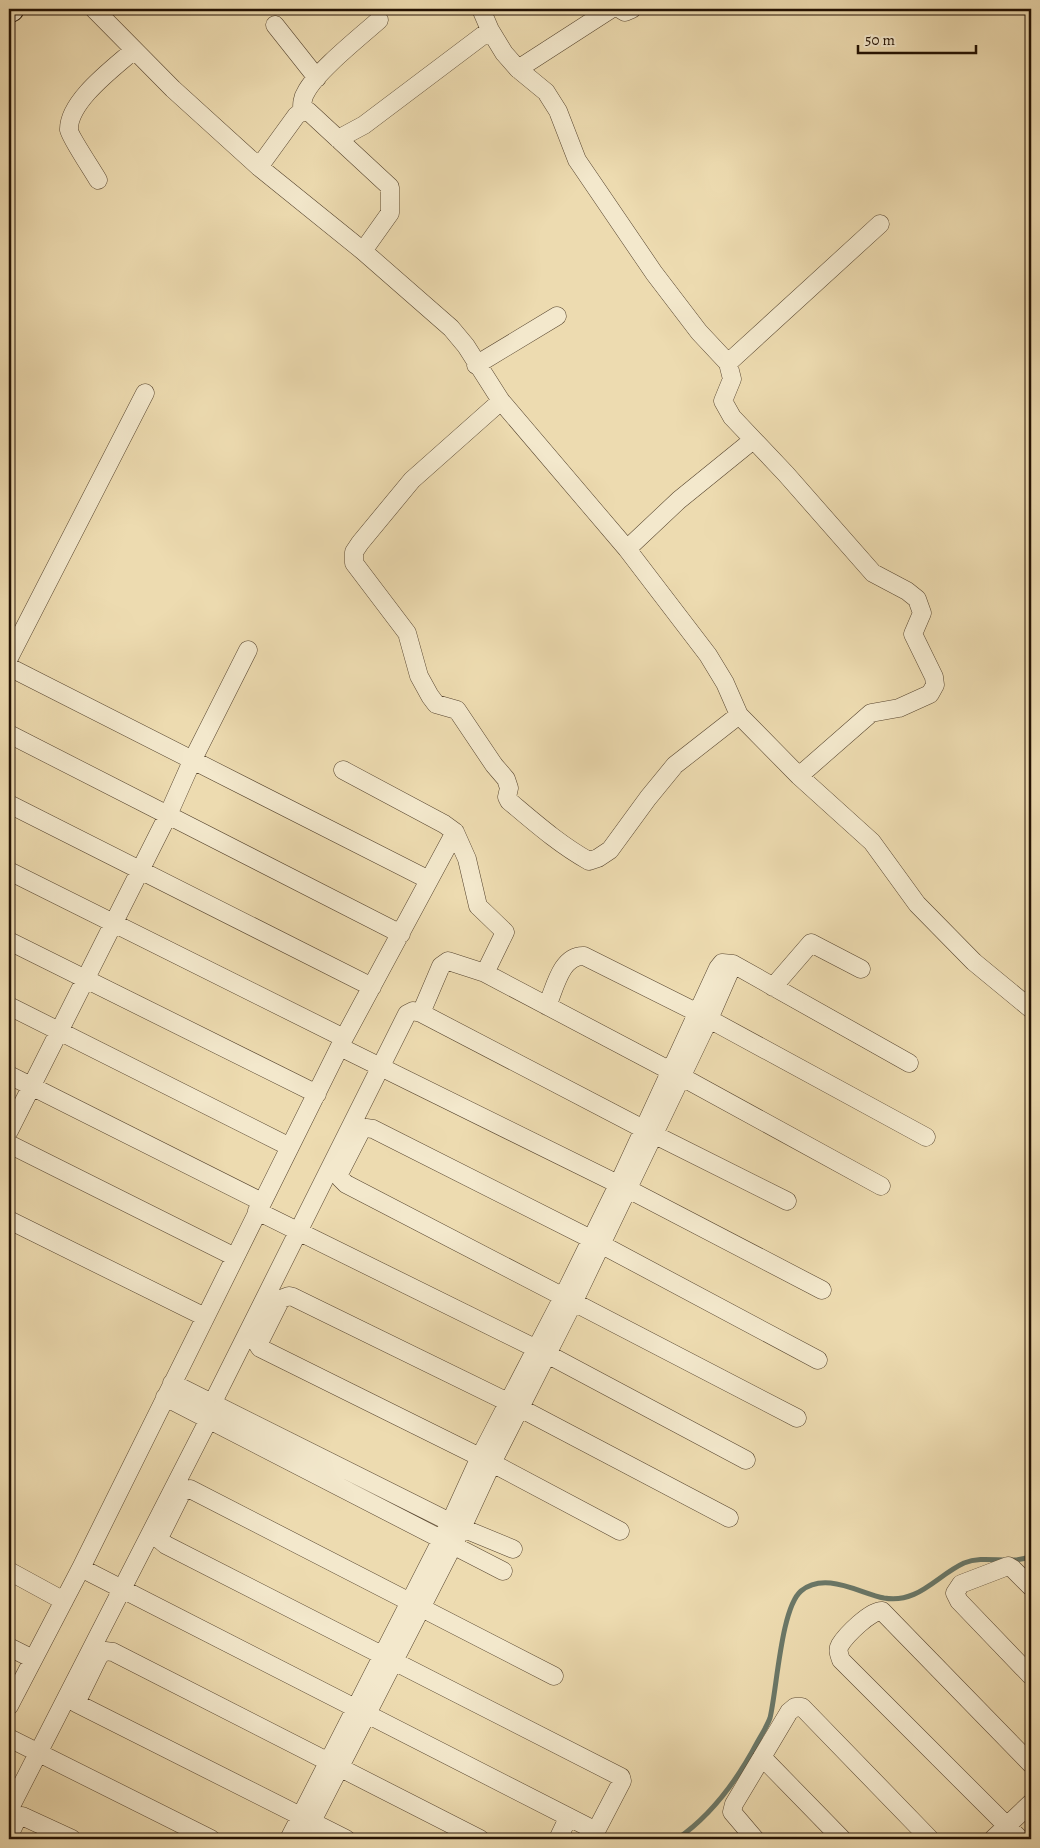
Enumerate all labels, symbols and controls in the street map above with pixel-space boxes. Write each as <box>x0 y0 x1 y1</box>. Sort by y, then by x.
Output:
scale bar <box>858 22 975 54</box>
text: 50 m <box>865 30 895 50</box>

